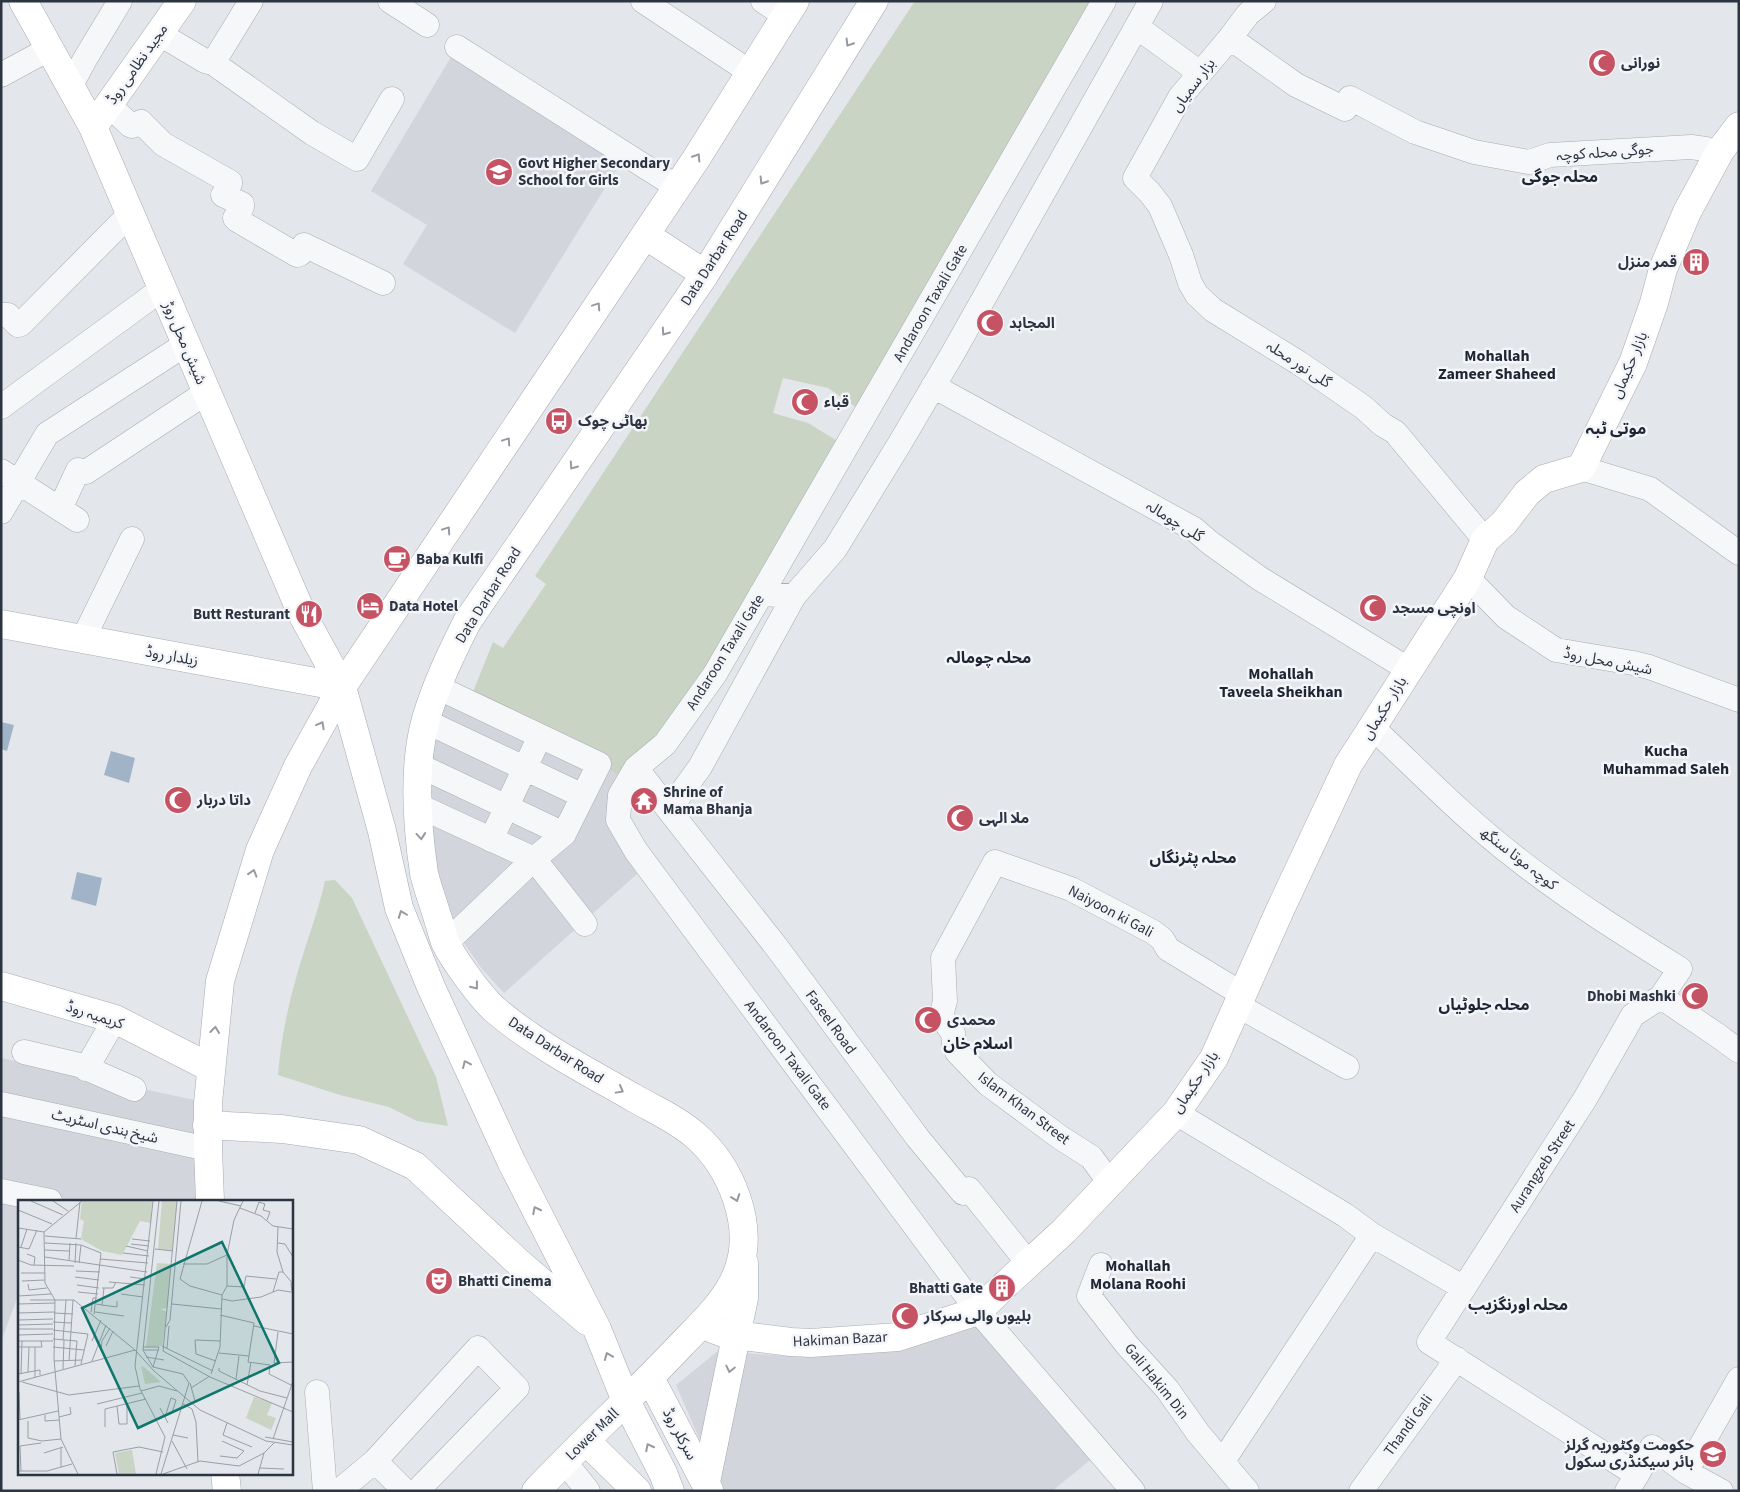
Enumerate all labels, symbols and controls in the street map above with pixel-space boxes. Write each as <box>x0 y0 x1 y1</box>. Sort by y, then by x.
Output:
street label: مجید نظامی روڈ <box>102 20 173 109</box>
one-way arrow <box>845 37 855 46</box>
mosque icon: نورانی <box>1587 48 1617 78</box>
place label: نورانی <box>1621 53 1660 74</box>
street label: بزار سمیاں <box>1166 54 1221 117</box>
street label: جوگی محلہ کوچہ <box>1556 139 1655 166</box>
place label: Govt Higher Secondary School for Girls <box>518 153 670 191</box>
one-way arrow <box>691 153 700 162</box>
school or university icon: Govt Higher Secondary School for Girls <box>484 157 514 187</box>
district label: محلہ جوگی <box>1522 166 1598 188</box>
one-way arrow <box>760 175 770 184</box>
street label: Data Darbar Road <box>676 206 753 310</box>
street label: Andaroon Taxali Gate <box>888 240 973 366</box>
building icon: قمر منزل <box>1681 247 1711 277</box>
place label: قمر منزل <box>1618 252 1677 273</box>
street label: شیش محل روڑ <box>157 297 212 388</box>
one-way arrow <box>591 302 600 312</box>
mosque icon: المجاہد <box>975 308 1005 338</box>
place label: المجاہد <box>1009 313 1055 334</box>
one-way arrow <box>662 327 672 336</box>
street label: بازار حکیماں <box>1606 328 1653 402</box>
street label: گلی نور محلہ <box>1262 336 1336 394</box>
district label: Mohallah Zameer Shaheed <box>1438 345 1556 385</box>
mosque icon: قباء <box>790 387 820 417</box>
place label: قباء <box>824 392 849 413</box>
bus stop icon: بھاٹی چوک <box>544 406 574 436</box>
place label: بھاٹی چوک <box>578 411 647 432</box>
district label: موتی ٹبہ <box>1586 418 1646 440</box>
one-way arrow <box>500 438 510 447</box>
one-way arrow <box>570 460 579 470</box>
street label: گلی چومالہ <box>1142 496 1208 548</box>
one-way arrow <box>441 526 450 536</box>
street label: Data Darbar Road <box>450 543 526 647</box>
cafe icon: Baba Kulfi <box>382 544 412 574</box>
place label: Baba Kulfi <box>416 549 483 570</box>
street label: Andaroon Taxali Gate <box>681 590 770 714</box>
hotel icon: Data Hotel <box>355 591 385 621</box>
mosque icon: اونچی مسجد <box>1358 593 1388 623</box>
place label: Data Hotel <box>389 596 459 617</box>
place label: اونچی مسجد <box>1392 598 1476 619</box>
restaurant icon: Butt Resturant <box>294 599 324 629</box>
place label: Butt Resturant <box>193 604 290 625</box>
street label: زیلدار روڈ <box>144 642 200 671</box>
street label: شیش محل روڈ <box>1562 643 1654 680</box>
district label: محلہ چومالہ <box>947 647 1031 669</box>
district label: Mohallah Taveela Sheikhan <box>1219 663 1343 703</box>
street label: بازار حکیماں <box>1357 673 1412 744</box>
one-way arrow <box>314 722 324 731</box>
district label: Kucha Muhammad Saleh <box>1603 740 1729 780</box>
place label: Shrine of Mama Bhanja <box>663 782 752 820</box>
mosque icon: داتا دربار <box>163 785 193 815</box>
temple icon: Shrine of Mama Bhanja <box>629 786 659 816</box>
place label: داتا دربار <box>196 790 251 811</box>
mosque icon: ملا الہی <box>945 803 975 833</box>
place label: ملا الہی <box>979 808 1029 829</box>
street label: کوچہ موتا سنگھ <box>1476 822 1562 896</box>
one-way arrow <box>415 833 426 841</box>
district label: محلہ پٹرنگاں <box>1149 847 1237 869</box>
one-way arrow <box>247 869 257 877</box>
street label: Naiyoon ki Gali <box>1064 880 1157 943</box>
one-way arrow <box>398 911 408 919</box>
one-way arrow <box>470 981 479 990</box>
mosque icon: Dhobi Mashki <box>1680 981 1710 1011</box>
street label: Faseel Road <box>800 986 861 1059</box>
place label: Dhobi Mashki <box>1587 986 1676 1007</box>
district label: محلہ جلوٹیاں <box>1438 994 1530 1016</box>
street label: کریمیہ روڈ <box>63 996 127 1035</box>
street label: Andaroon Taxali Gate <box>739 996 836 1115</box>
mosque icon: محمدی <box>913 1005 943 1035</box>
place label: محمدی <box>947 1010 996 1031</box>
street label: Data Darbar Road <box>504 1012 608 1089</box>
one-way arrow <box>209 1026 220 1034</box>
district label: اسلام خان <box>943 1033 1013 1055</box>
street label: بازار حکیماں <box>1167 1047 1224 1118</box>
one-way arrow <box>461 1060 472 1069</box>
street label: Islam Khan Street <box>973 1067 1074 1150</box>
one-way arrow <box>615 1084 624 1094</box>
street label: شیخ ہندی اسٹریٹ <box>49 1104 161 1150</box>
street label: Aurangzeb Street <box>1505 1116 1580 1217</box>
one-way arrow <box>730 1193 740 1202</box>
inset map <box>18 1200 292 1474</box>
one-way arrow <box>532 1207 542 1216</box>
district label: Mohallah Molana Roohi <box>1090 1255 1186 1295</box>
theatre icon: Bhatti Cinema <box>424 1266 454 1296</box>
place label: Bhatti Cinema <box>458 1271 552 1292</box>
building icon: Bhatti Gate <box>987 1273 1017 1303</box>
place label: Bhatti Gate <box>909 1278 983 1299</box>
district label: محلہ اورنگزیب <box>1468 1294 1568 1316</box>
mosque icon: بلیوں والی سرکار <box>890 1301 920 1331</box>
place label: بلیوں والی سرکار <box>923 1306 1031 1327</box>
street label: Hakiman Bazar <box>792 1326 889 1352</box>
street label: Gali Hakim Din <box>1119 1339 1194 1424</box>
one-way arrow <box>603 1352 614 1361</box>
one-way arrow <box>725 1365 736 1373</box>
street label: Thandi Gali <box>1379 1390 1438 1460</box>
street label: Lower Mall <box>561 1403 624 1465</box>
street label: سرکلر روڈ <box>657 1405 702 1464</box>
place label: حکومت وکٹوریہ گرلز ہائر سیکنڈری سکول <box>1564 1435 1695 1473</box>
school or university icon: حکومت وکٹوریہ گرلز ہائر سیکنڈری سکول <box>1698 1439 1728 1469</box>
one-way arrow <box>645 1443 655 1452</box>

